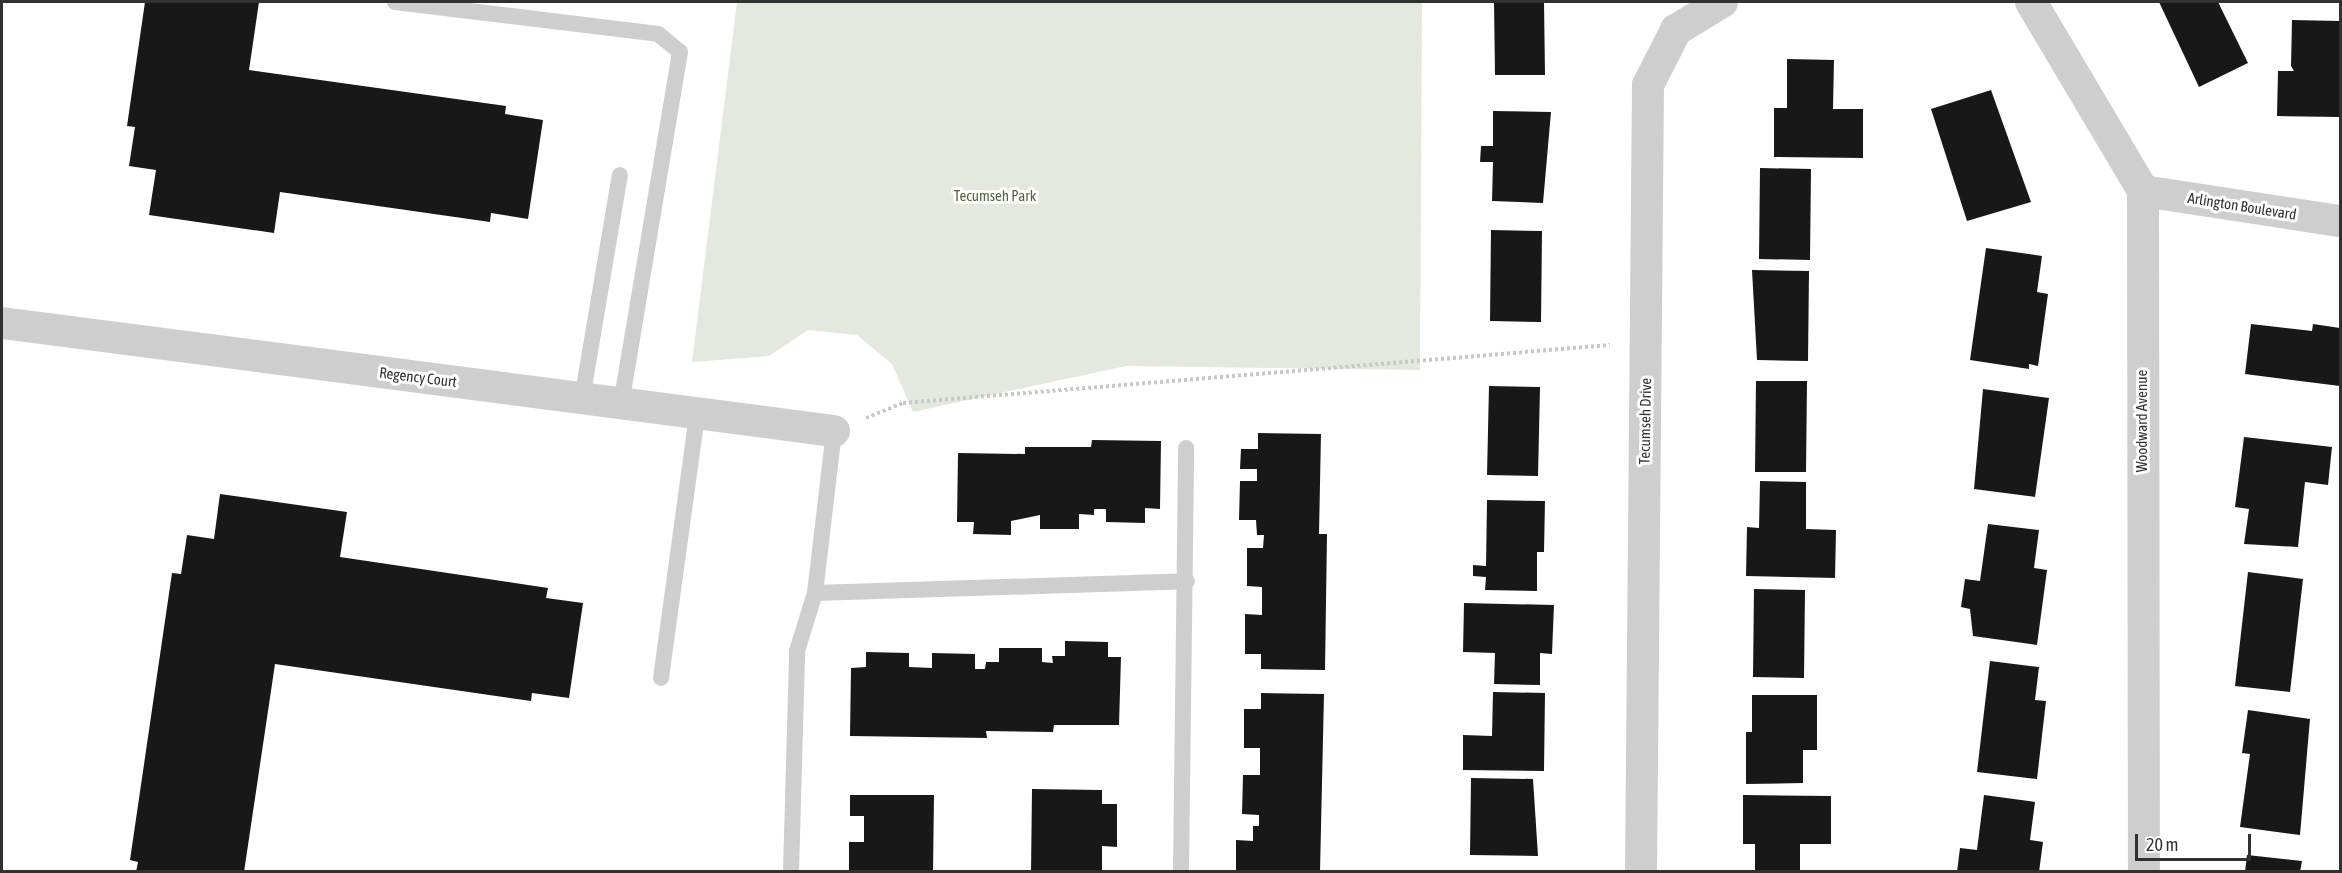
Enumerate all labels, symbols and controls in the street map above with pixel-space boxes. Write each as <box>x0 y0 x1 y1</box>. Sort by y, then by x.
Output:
park label: Tecumseh Park <box>954 187 1036 205</box>
street label: Arlington Boulevard <box>2186 189 2298 223</box>
street label: Regency Court <box>378 363 458 391</box>
street label: Woodward Avenue <box>2133 370 2151 472</box>
street label: Tecumseh Drive <box>1635 378 1655 464</box>
scale bar <box>2138 822 2254 860</box>
text: 20 m <box>2146 834 2178 855</box>

